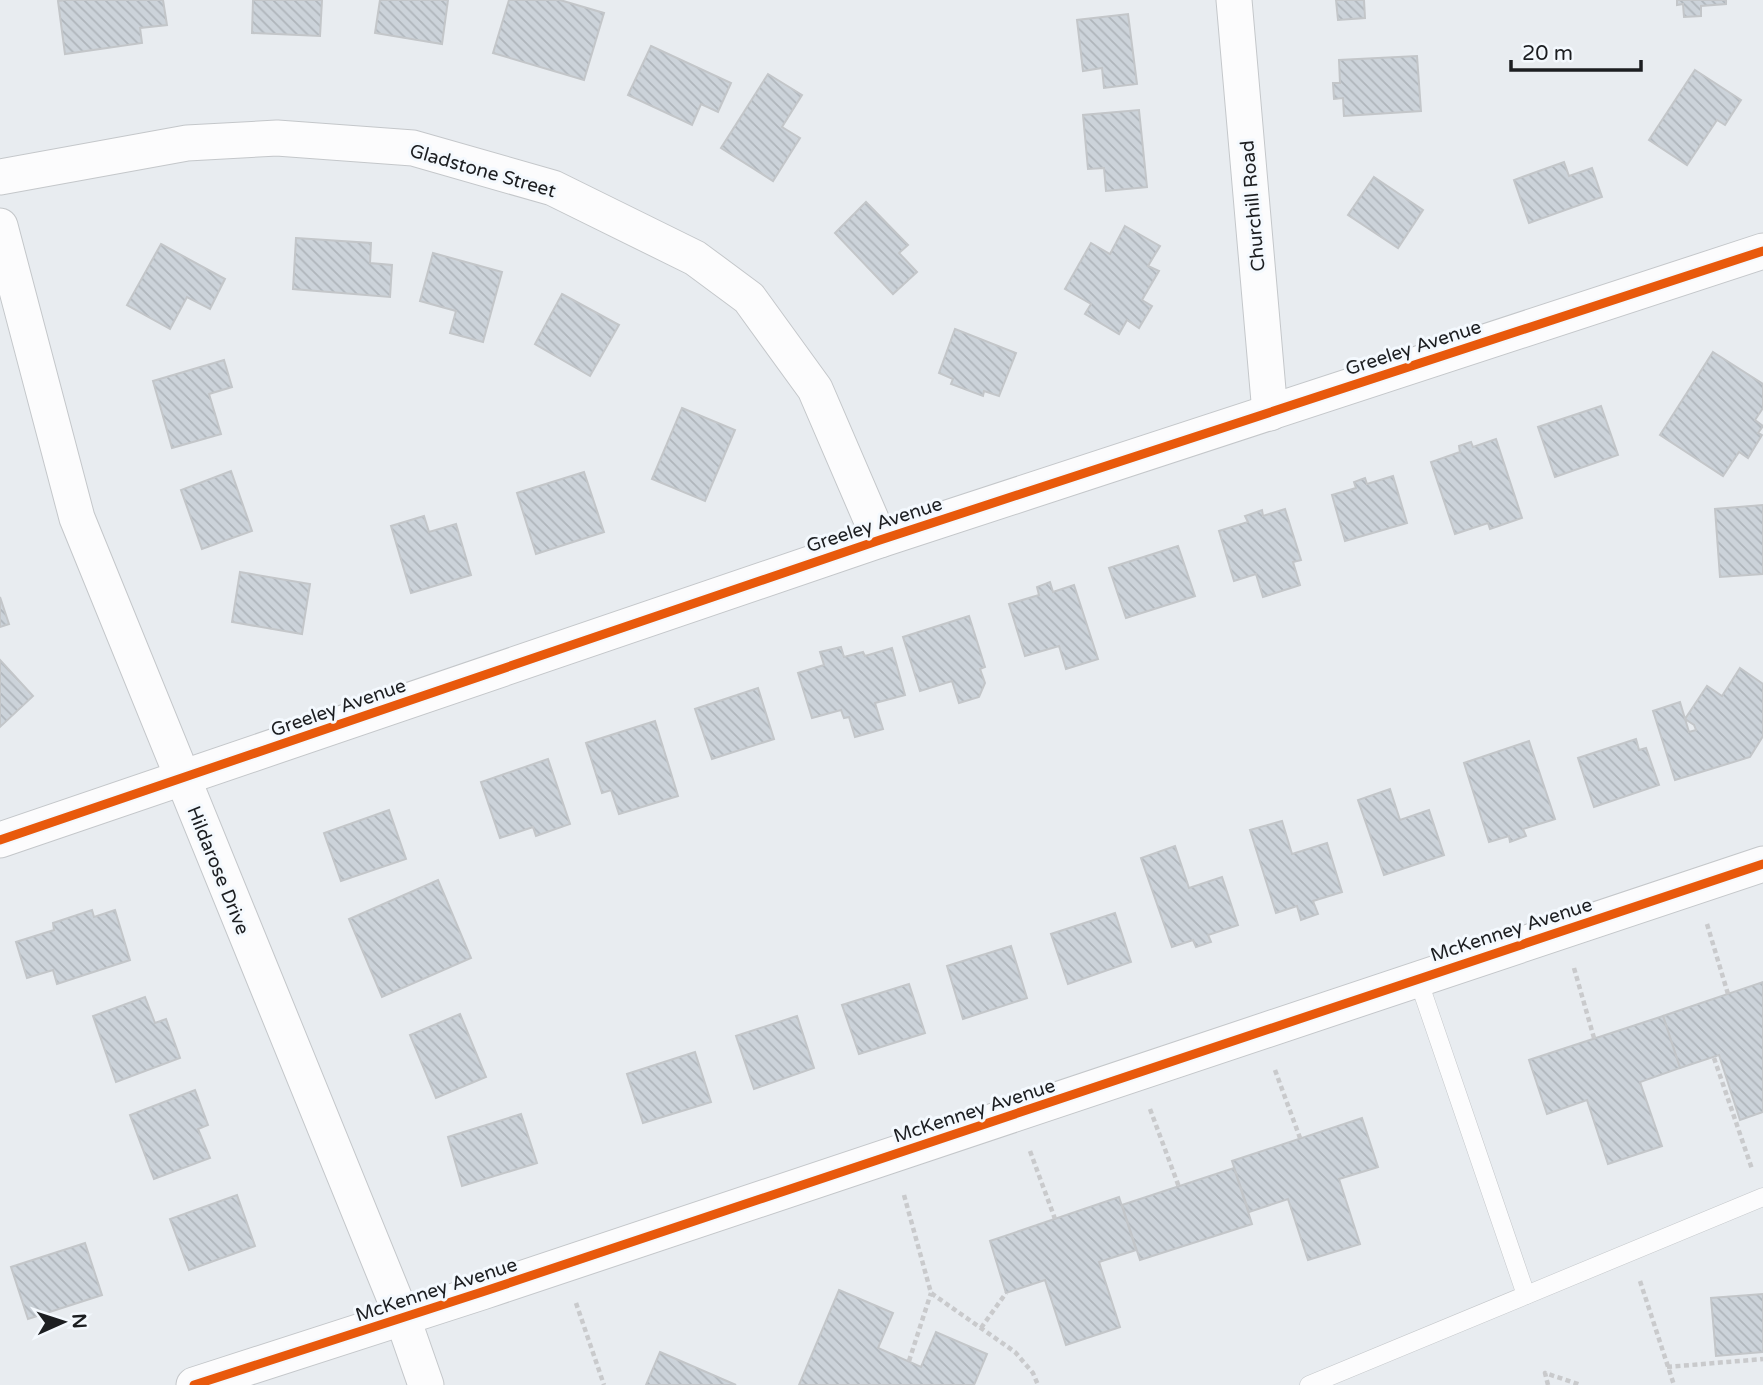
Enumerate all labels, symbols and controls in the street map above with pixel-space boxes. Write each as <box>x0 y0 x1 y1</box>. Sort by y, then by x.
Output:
scale bar <box>1511 28 1640 72</box>
text: 20 m <box>1522 41 1573 66</box>
street label: Churchill Road <box>1236 139 1270 273</box>
street label: Gladstone Street <box>407 140 558 202</box>
street label: Greeley Avenue <box>1343 316 1484 380</box>
street label: Greeley Avenue <box>804 493 945 557</box>
street label: Greeley Avenue <box>268 675 409 741</box>
street label: Hildarose Drive <box>182 803 254 938</box>
street label: McKenney Avenue <box>1428 893 1595 966</box>
street label: McKenney Avenue <box>891 1074 1058 1147</box>
street label: McKenney Avenue <box>353 1253 520 1326</box>
north arrow <box>28 1287 98 1357</box>
text: N <box>68 1313 90 1329</box>

